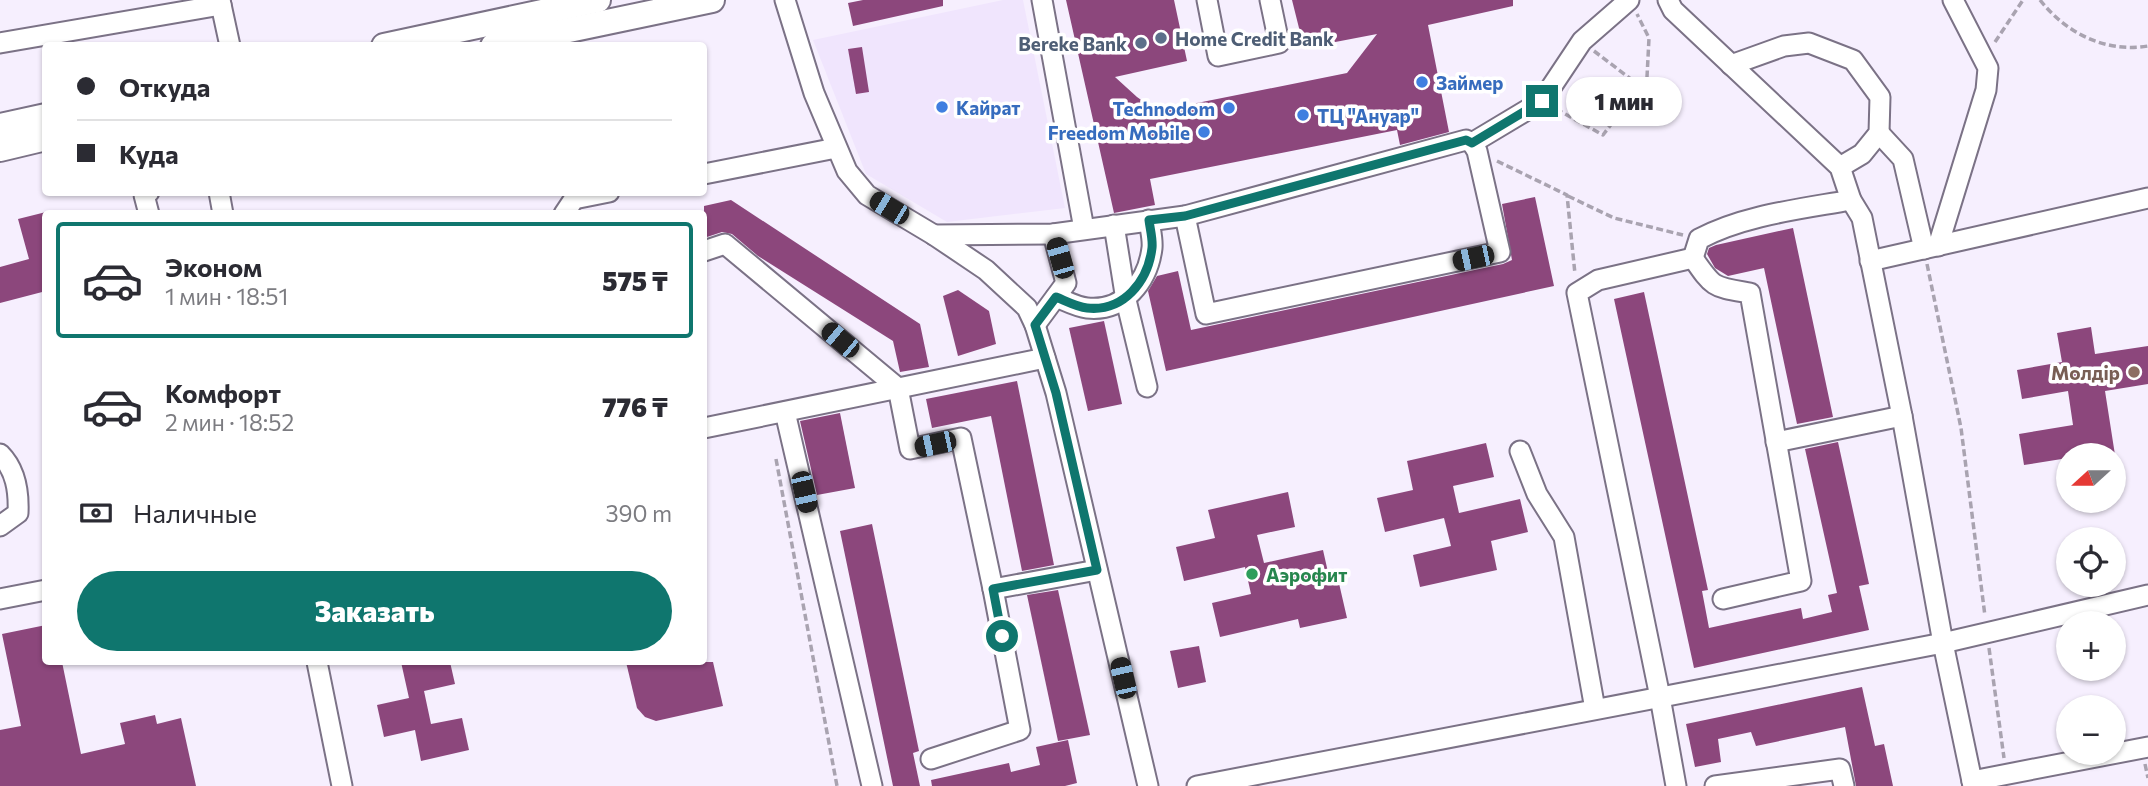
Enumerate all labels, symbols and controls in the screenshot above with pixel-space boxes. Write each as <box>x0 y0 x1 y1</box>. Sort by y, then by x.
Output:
place label: Home Credit Bank <box>1175 27 1334 50</box>
marker: Home Credit Bank <box>1153 30 1169 46</box>
place label: Bereke Bank <box>1018 32 1127 55</box>
marker: Bereke Bank <box>1133 35 1149 51</box>
text: Откуда <box>119 71 210 102</box>
place label: Займер <box>1436 71 1503 94</box>
marker: Займер <box>1414 74 1430 90</box>
callout: 1 мин <box>1566 76 1682 126</box>
route end <box>1526 85 1558 117</box>
text: 1 мин <box>1594 87 1654 115</box>
place label: Кайрат <box>956 96 1021 119</box>
place label: Technodom <box>1113 97 1215 120</box>
marker: Кайрат <box>934 99 950 115</box>
marker: Technodom <box>1221 100 1237 116</box>
place label: ТЦ "Ануар" <box>1317 104 1419 127</box>
marker: ТЦ "Ануар" <box>1295 107 1311 123</box>
place label: Freedom Mobile <box>1048 121 1190 144</box>
marker: Freedom Mobile <box>1196 124 1212 140</box>
text: Куда <box>119 138 179 169</box>
car <box>866 188 913 228</box>
car <box>1045 235 1076 281</box>
car <box>1451 243 1496 273</box>
icon: car <box>81 249 144 312</box>
text: Эконом <box>165 251 262 282</box>
text: 575 ₸ <box>602 265 668 296</box>
text: 1 мин · 18:51 <box>165 282 288 310</box>
car <box>818 318 863 362</box>
place label: Молдiр <box>2051 361 2120 384</box>
marker: Молдiр <box>2126 364 2142 380</box>
icon: car <box>81 375 144 438</box>
text: Комфорт <box>165 377 281 408</box>
text: 776 ₸ <box>602 391 668 422</box>
text: 2 мин · 18:52 <box>165 408 294 436</box>
car <box>913 429 958 459</box>
north arrow <box>2056 443 2126 513</box>
map controls <box>2056 443 2126 765</box>
car <box>790 469 819 515</box>
icon: cash <box>77 494 115 532</box>
text: Наличные <box>133 497 257 528</box>
text: 390 m <box>605 499 672 527</box>
button: locate <box>2056 527 2126 597</box>
place label: Аэрофит <box>1266 563 1347 586</box>
marker: Аэрофит <box>1244 566 1260 582</box>
button: Заказать <box>77 571 672 651</box>
button: + <box>2056 611 2126 681</box>
route start <box>986 620 1018 652</box>
car <box>1109 655 1138 701</box>
button: − <box>2056 695 2126 765</box>

